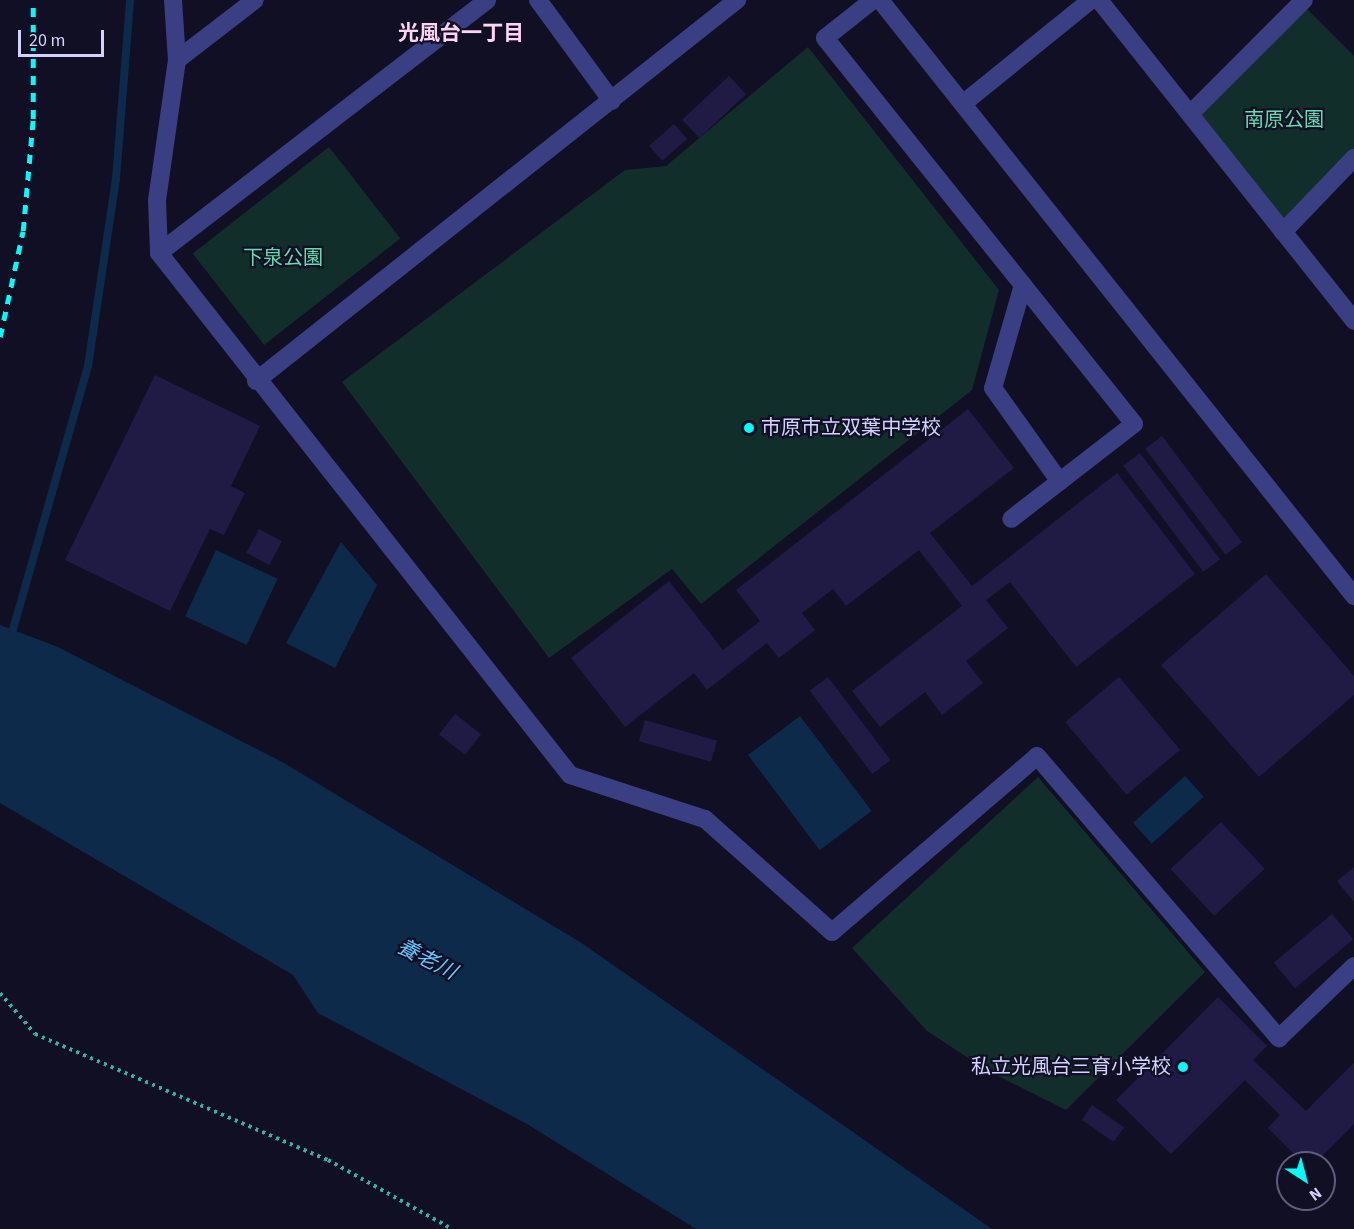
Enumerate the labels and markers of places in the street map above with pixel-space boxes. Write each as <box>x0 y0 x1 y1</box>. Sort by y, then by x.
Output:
place label: 市原市立双葉中学校 <box>761 416 941 440</box>
marker: 市原市立双葉中学校 <box>742 421 756 435</box>
place label: 私立光風台三育小学校 <box>971 1055 1171 1079</box>
marker: 私立光風台三育小学校 <box>1176 1060 1190 1074</box>

